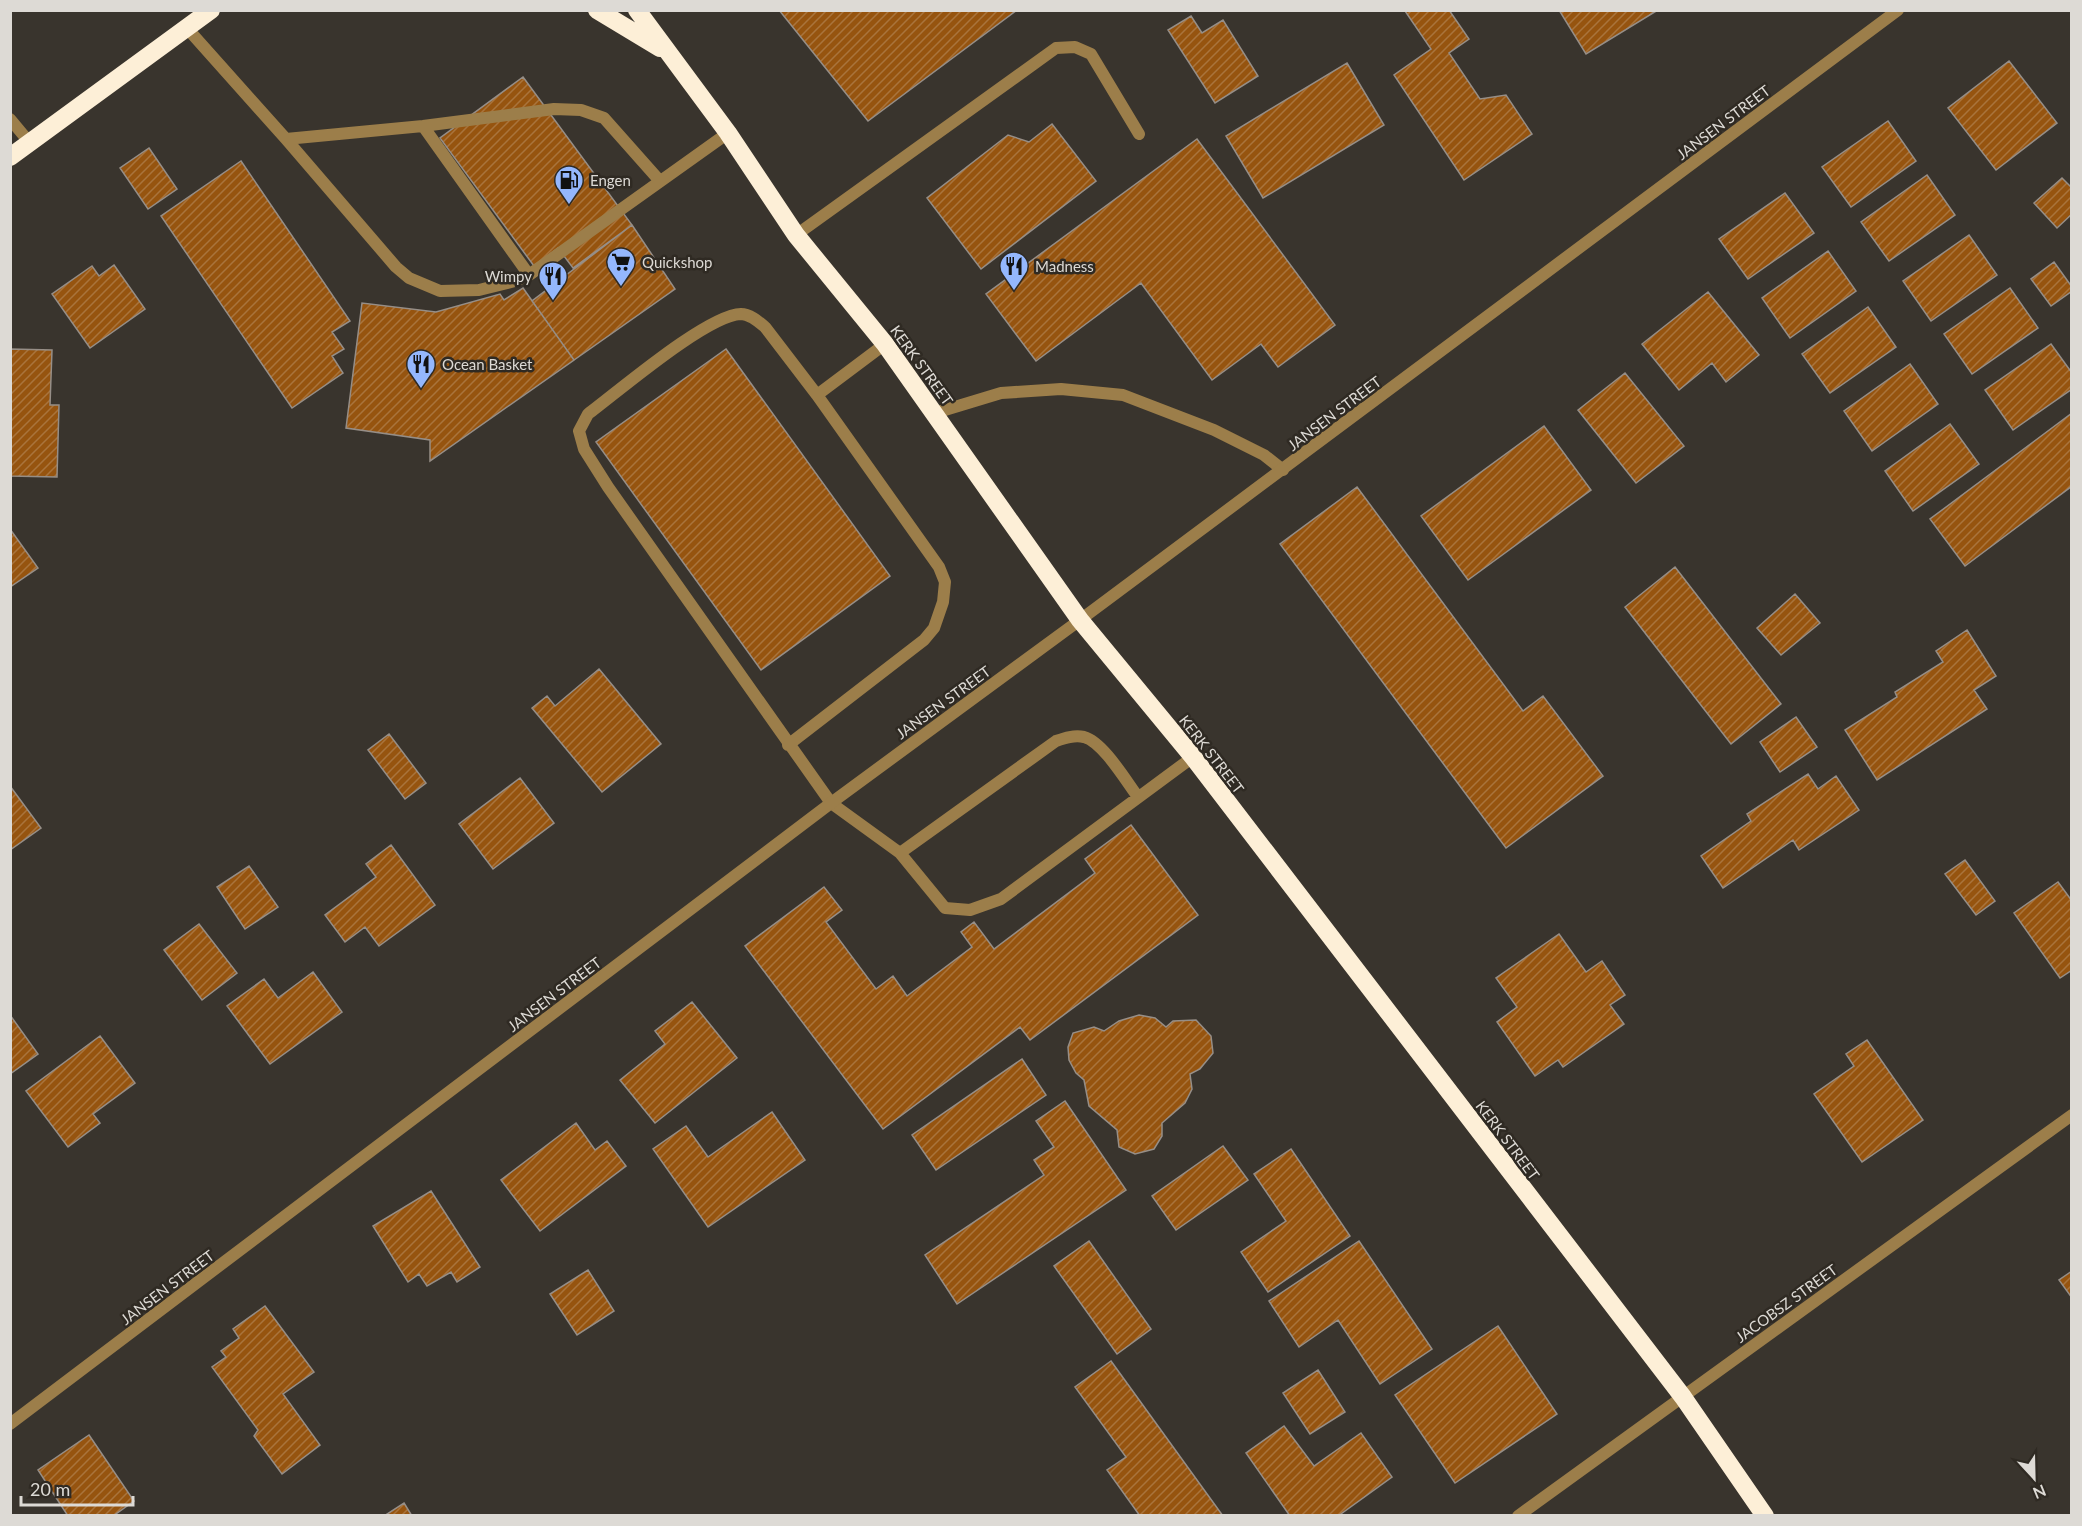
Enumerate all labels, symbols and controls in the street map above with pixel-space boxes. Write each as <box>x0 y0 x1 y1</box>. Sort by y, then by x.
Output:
street label: JANSEN STREET <box>1673 81 1773 163</box>
fuel station icon: Engen <box>553 164 585 206</box>
place label: Engen <box>590 171 631 189</box>
supermarket icon: Quickshop <box>605 246 637 288</box>
restaurant icon: Madness <box>998 250 1030 292</box>
place label: Quickshop <box>642 253 712 271</box>
place label: Madness <box>1035 257 1094 275</box>
restaurant icon: Wimpy <box>537 260 569 302</box>
place label: Wimpy <box>485 267 532 285</box>
street label: KERK STREET <box>887 322 957 409</box>
restaurant icon: Ocean Basket <box>405 348 437 390</box>
place label: Ocean Basket <box>442 355 533 373</box>
street label: JANSEN STREET <box>1284 372 1384 454</box>
street label: JANSEN STREET <box>892 662 994 742</box>
street label: KERK STREET <box>1176 711 1248 797</box>
street label: JANSEN STREET <box>504 953 604 1035</box>
street label: KERK STREET <box>1472 1097 1544 1183</box>
street label: JANSEN STREET <box>117 1246 217 1328</box>
street label: JACOBSZ STREET <box>1732 1260 1840 1346</box>
north arrow <box>2004 1448 2064 1508</box>
scale bar <box>21 1469 134 1507</box>
text: 20 m <box>30 1478 70 1500</box>
text: N <box>2031 1481 2049 1503</box>

